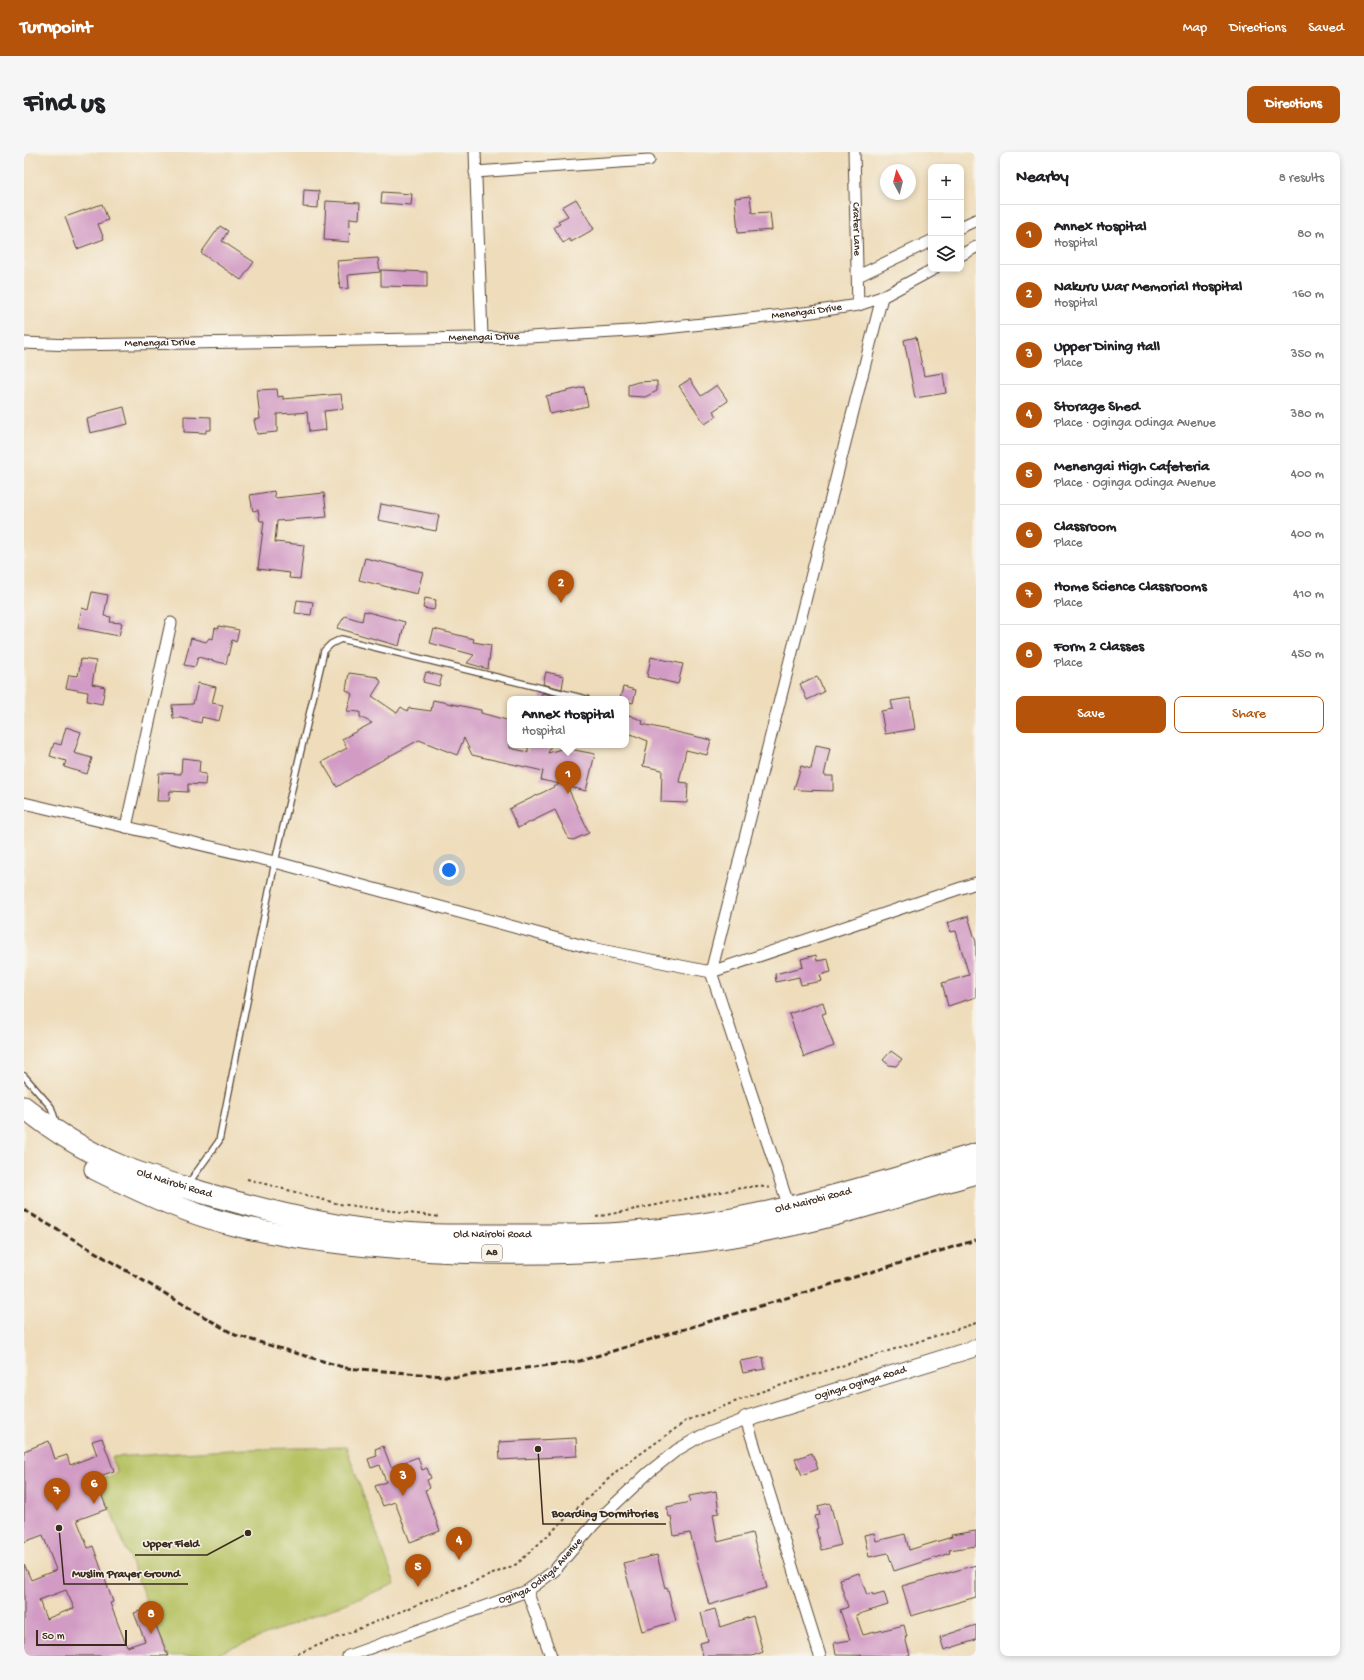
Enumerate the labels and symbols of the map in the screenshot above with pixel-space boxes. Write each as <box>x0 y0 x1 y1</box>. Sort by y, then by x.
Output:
north arrow <box>880 164 916 200</box>
street label: Crater Lane <box>849 202 863 256</box>
street label: Menengai Drive <box>771 301 843 322</box>
street label: Menengai Drive <box>448 331 520 344</box>
street label: Menengai Drive <box>124 337 196 350</box>
pin: 2 <box>548 570 574 603</box>
pin: 1 <box>555 761 581 794</box>
your location <box>439 860 459 880</box>
street label: Old Nairobi Road <box>135 1166 215 1201</box>
street label: Old Nairobi Road <box>774 1185 854 1216</box>
street label: Old Nairobi Road <box>453 1229 533 1241</box>
road number: A8 <box>482 1245 502 1261</box>
street label: Oginga Oginga Road <box>813 1363 909 1403</box>
pin: 3 <box>390 1463 416 1496</box>
pin: 6 <box>81 1471 107 1504</box>
pin: 7 <box>44 1478 70 1511</box>
callout: Boarding Dormitories <box>543 1500 666 1524</box>
text: Boarding Dormitories <box>551 1508 659 1522</box>
pin: 4 <box>446 1527 472 1560</box>
callout: Upper Field <box>135 1531 207 1555</box>
street label: Oginga Odinga Avenue <box>497 1536 585 1607</box>
text: Upper Field <box>143 1538 201 1552</box>
pin: 5 <box>405 1554 431 1587</box>
callout: Muslim Prayer Ground <box>64 1560 188 1584</box>
text: Muslim Prayer Ground <box>72 1568 182 1582</box>
pin: 8 <box>138 1601 164 1634</box>
scale bar <box>36 1628 127 1647</box>

